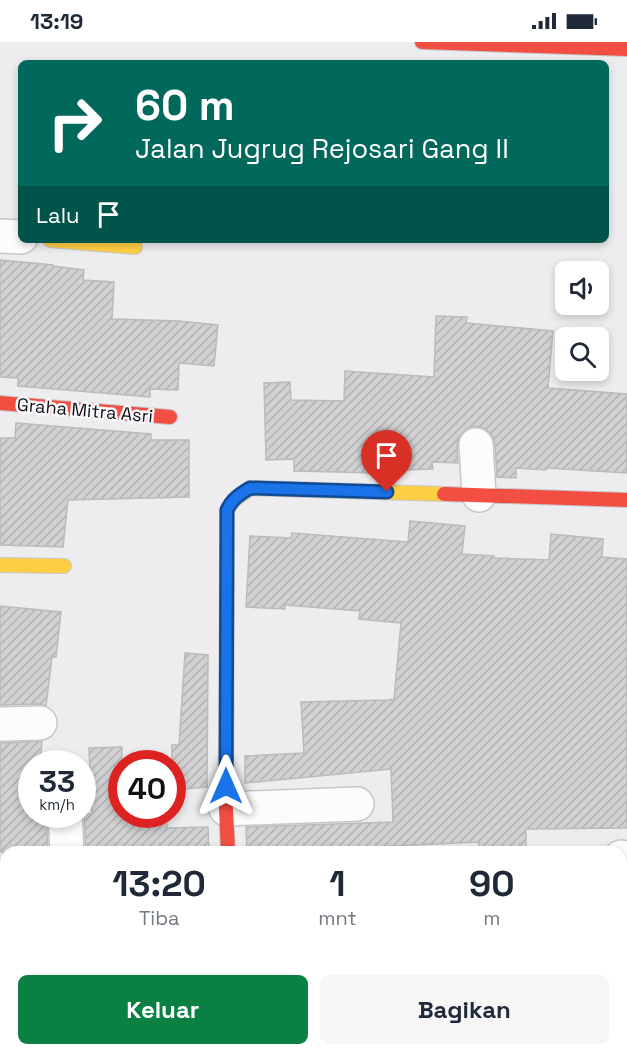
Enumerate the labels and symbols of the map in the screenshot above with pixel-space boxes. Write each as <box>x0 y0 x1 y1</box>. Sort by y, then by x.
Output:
street label: Graha Mitra Asri <box>16 393 154 427</box>
pin <box>361 430 412 492</box>
speed limit sign: 40 <box>108 750 186 828</box>
position arrow <box>194 754 258 818</box>

